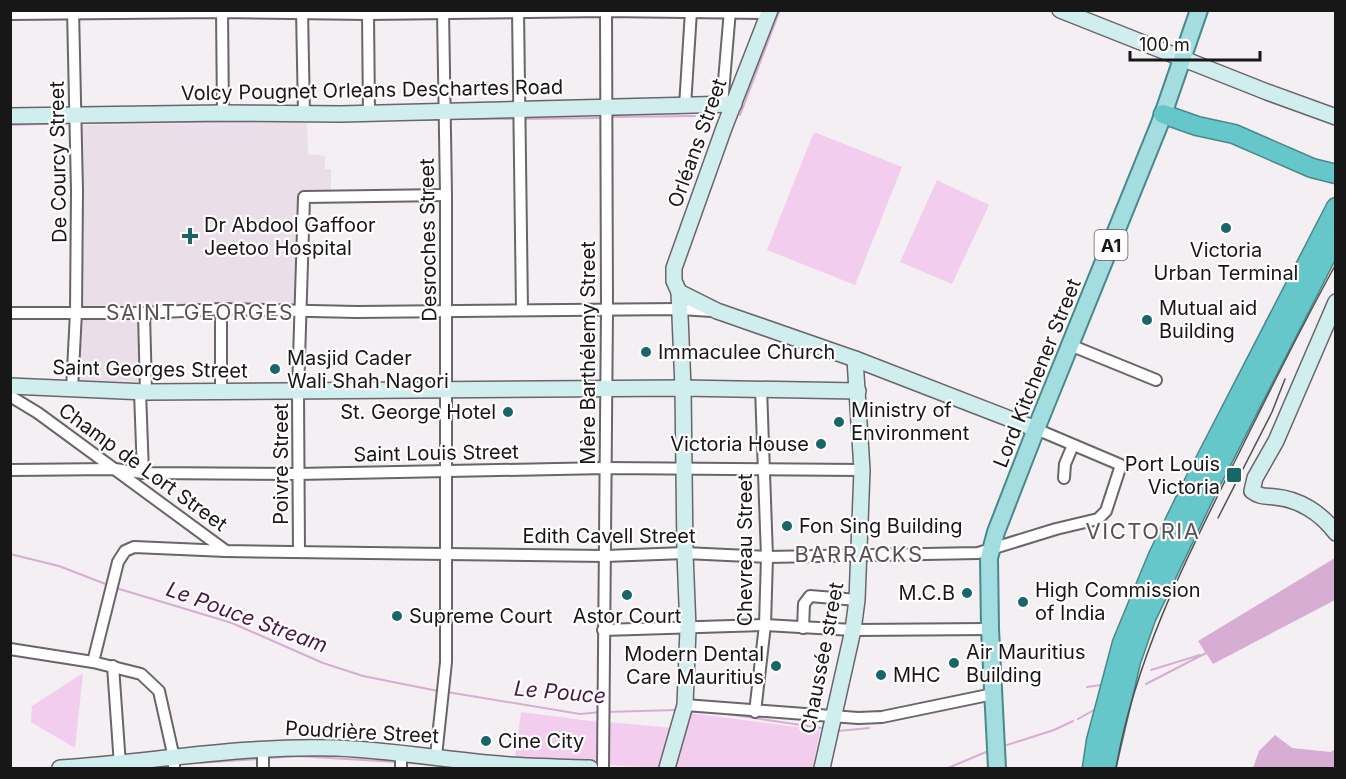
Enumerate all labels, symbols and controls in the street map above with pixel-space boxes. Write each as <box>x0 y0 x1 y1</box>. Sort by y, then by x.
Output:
scale bar <box>1130 24 1260 62</box>
text: 100 m <box>1139 34 1190 55</box>
street label: Volcy Pougnet Orleans Deschartes Road <box>181 75 563 105</box>
street label: Orléans Street <box>663 75 732 211</box>
street label: De Courcy Street <box>45 81 71 243</box>
street label: Desroches Street <box>415 158 441 322</box>
place label: Dr Abdool Gaffoor Jeetoo Hospital <box>204 213 376 260</box>
marker: Victoria Urban Terminal <box>1219 221 1233 235</box>
marker: Dr Abdool Gaffoor Jeetoo Hospital <box>181 227 199 245</box>
road number: A1 <box>1094 230 1128 260</box>
place label: Victoria Urban Terminal <box>1154 238 1298 285</box>
street label: Mère Barthélemy Street <box>576 241 600 465</box>
street label: Lord Kitchener Street <box>988 275 1086 471</box>
place label: Mutual aid Building <box>1159 296 1257 343</box>
district label: SAINT GEORGES <box>106 300 294 325</box>
marker: Mutual aid Building <box>1140 313 1154 327</box>
place label: Immaculee Church <box>658 340 835 364</box>
marker: Immaculee Church <box>639 345 653 359</box>
place label: Masjid Cader Wali Shah Nagori <box>287 346 449 393</box>
street label: Saint Georges Street <box>52 355 248 383</box>
marker: Masjid Cader Wali Shah Nagori <box>268 362 282 376</box>
street label: Champ de Lort Street <box>54 398 232 536</box>
place label: Ministry of Environment <box>851 398 970 445</box>
place label: St. George Hotel <box>340 400 496 424</box>
street label: Poivre Street <box>269 403 293 525</box>
marker: St. George Hotel <box>501 405 515 419</box>
marker: Ministry of Environment <box>832 415 846 429</box>
place label: Victoria House <box>670 432 809 456</box>
marker: Victoria House <box>814 437 828 451</box>
street label: Saint Louis Street <box>353 440 519 466</box>
place label: Port Louis Victoria <box>1125 452 1220 499</box>
marker: Port Louis Victoria <box>1225 466 1243 484</box>
street label: Chevreau Street <box>733 473 757 627</box>
place label: Fon Sing Building <box>799 514 963 538</box>
district label: VICTORIA <box>1086 518 1200 544</box>
marker: Fon Sing Building <box>780 519 794 533</box>
street label: Edith Cavell Street <box>523 524 696 548</box>
district label: BARRACKS <box>794 541 924 567</box>
water label: Le Pouce Stream <box>163 576 331 658</box>
place label: High Commission of India <box>1035 578 1201 625</box>
street label: Chaussée street <box>796 580 849 736</box>
place label: M.C.B <box>899 581 955 605</box>
marker: M.C.B <box>960 586 974 600</box>
marker: Astor Court <box>620 588 634 602</box>
marker: High Commission of India <box>1016 595 1030 609</box>
place label: Supreme Court <box>409 604 553 628</box>
place label: Astor Court <box>573 604 682 628</box>
marker: Supreme Court <box>390 609 404 623</box>
place label: Air Mauritius Building <box>966 640 1085 687</box>
place label: Modern Dental Care Mauritius <box>624 642 764 689</box>
marker: Air Mauritius Building <box>947 656 961 670</box>
marker: Modern Dental Care Mauritius <box>769 659 783 673</box>
place label: MHC <box>893 663 941 687</box>
marker: MHC <box>874 668 888 682</box>
water label: Le Pouce <box>513 676 607 708</box>
street label: Poudrière Street <box>284 716 440 748</box>
place label: Cine City <box>498 729 584 753</box>
marker: Cine City <box>479 734 493 748</box>

